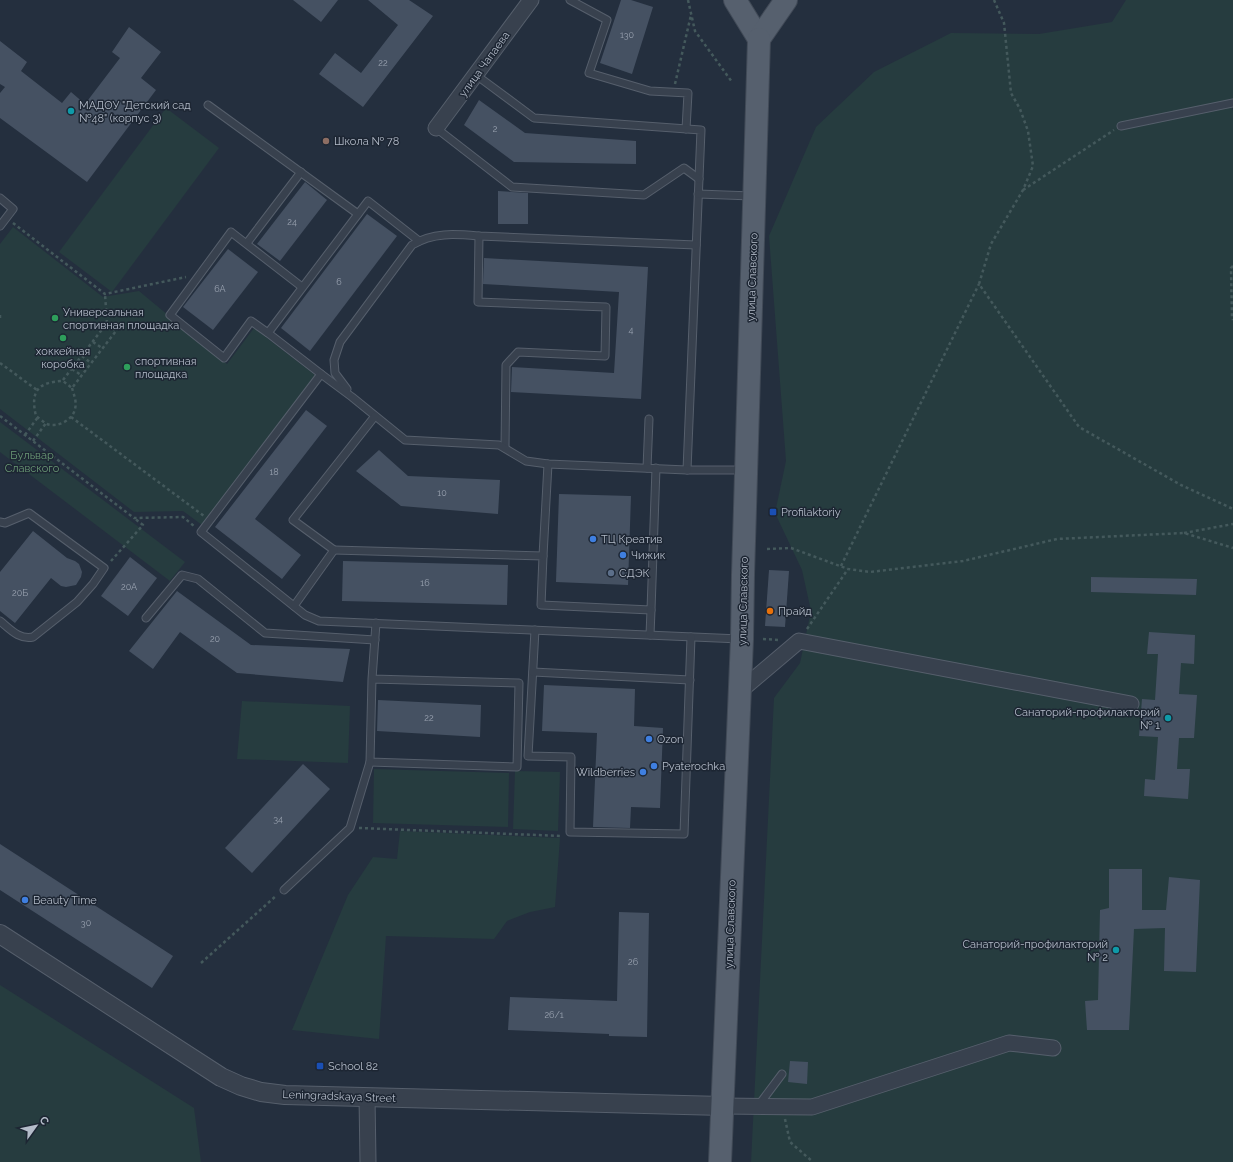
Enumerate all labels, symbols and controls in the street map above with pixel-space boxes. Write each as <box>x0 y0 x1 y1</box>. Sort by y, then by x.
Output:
street label: улица Чапаева <box>456 29 512 100</box>
house number: 130 <box>620 30 635 40</box>
house number: 22 <box>378 58 388 68</box>
place label: МАДОУ "Детский сад №48" (корпус 3) <box>79 99 191 125</box>
marker: МАДОУ "Детский сад №48" (корпус 3) <box>66 106 76 116</box>
house number: 2 <box>493 124 498 134</box>
place label: Школа № 78 <box>334 135 399 148</box>
marker: Школа № 78 <box>321 136 331 146</box>
house number: 24 <box>287 217 297 227</box>
street label: улица Славского <box>744 232 761 322</box>
house number: 6 <box>336 277 342 287</box>
house number: 6А <box>214 284 226 294</box>
place label: Универсальная спортивная площадка <box>63 306 179 332</box>
marker: Универсальная спортивная площадка <box>50 313 60 323</box>
house number: 4 <box>629 325 634 335</box>
marker: хоккейная коробка <box>58 333 68 343</box>
place label: хоккейная коробка <box>36 345 90 371</box>
place label: спортивная площадка <box>135 355 196 381</box>
marker: спортивная площадка <box>122 362 132 372</box>
park label: Бульвар Славского <box>5 449 60 475</box>
house number: 18 <box>269 467 279 477</box>
house number: 10 <box>437 488 447 498</box>
place label: Profilaktoriy <box>781 506 841 519</box>
marker: Profilaktoriy <box>768 507 778 517</box>
place label: ТЦ Креатив <box>601 533 662 546</box>
marker: ТЦ Креатив <box>588 534 598 544</box>
place label: Чижик <box>631 549 666 562</box>
marker: Чижик <box>618 550 628 560</box>
street label: улица Славского <box>736 556 751 645</box>
place label: СДЭК <box>619 567 650 580</box>
marker: СДЭК <box>606 568 616 578</box>
house number: 16 <box>420 578 430 588</box>
house number: 20А <box>121 582 137 592</box>
house number: 20Б <box>12 588 28 598</box>
place label: Прайд <box>778 605 812 618</box>
marker: Прайд <box>765 606 775 616</box>
house number: 20 <box>210 634 221 644</box>
place label: Санаторий-профилакторий № 1 <box>1014 706 1160 732</box>
house number: 22 <box>424 713 434 723</box>
marker: Санаторий-профилакторий № 1 <box>1163 713 1173 723</box>
place label: Ozon <box>657 733 684 746</box>
marker: Ozon <box>644 734 654 744</box>
place label: Pyaterochka <box>662 760 725 773</box>
marker: Pyaterochka <box>649 761 659 771</box>
place label: Wildberries <box>576 766 635 779</box>
marker: Wildberries <box>638 767 648 777</box>
house number: 34 <box>273 814 283 824</box>
street label: улица Славского <box>722 879 739 969</box>
place label: Beauty Time <box>33 894 97 907</box>
marker: Beauty Time <box>20 895 30 905</box>
house number: 30 <box>81 918 92 928</box>
place label: Санаторий-профилакторий № 2 <box>962 938 1108 964</box>
marker: Санаторий-профилакторий № 2 <box>1111 945 1121 955</box>
house number: 26 <box>628 957 639 967</box>
house number: 26/1 <box>544 1010 564 1020</box>
place label: School 82 <box>328 1060 378 1073</box>
marker: School 82 <box>315 1061 325 1071</box>
street label: Leningradskaya Street <box>282 1088 396 1105</box>
north arrow <box>16 1106 56 1146</box>
text: С <box>36 1114 52 1128</box>

